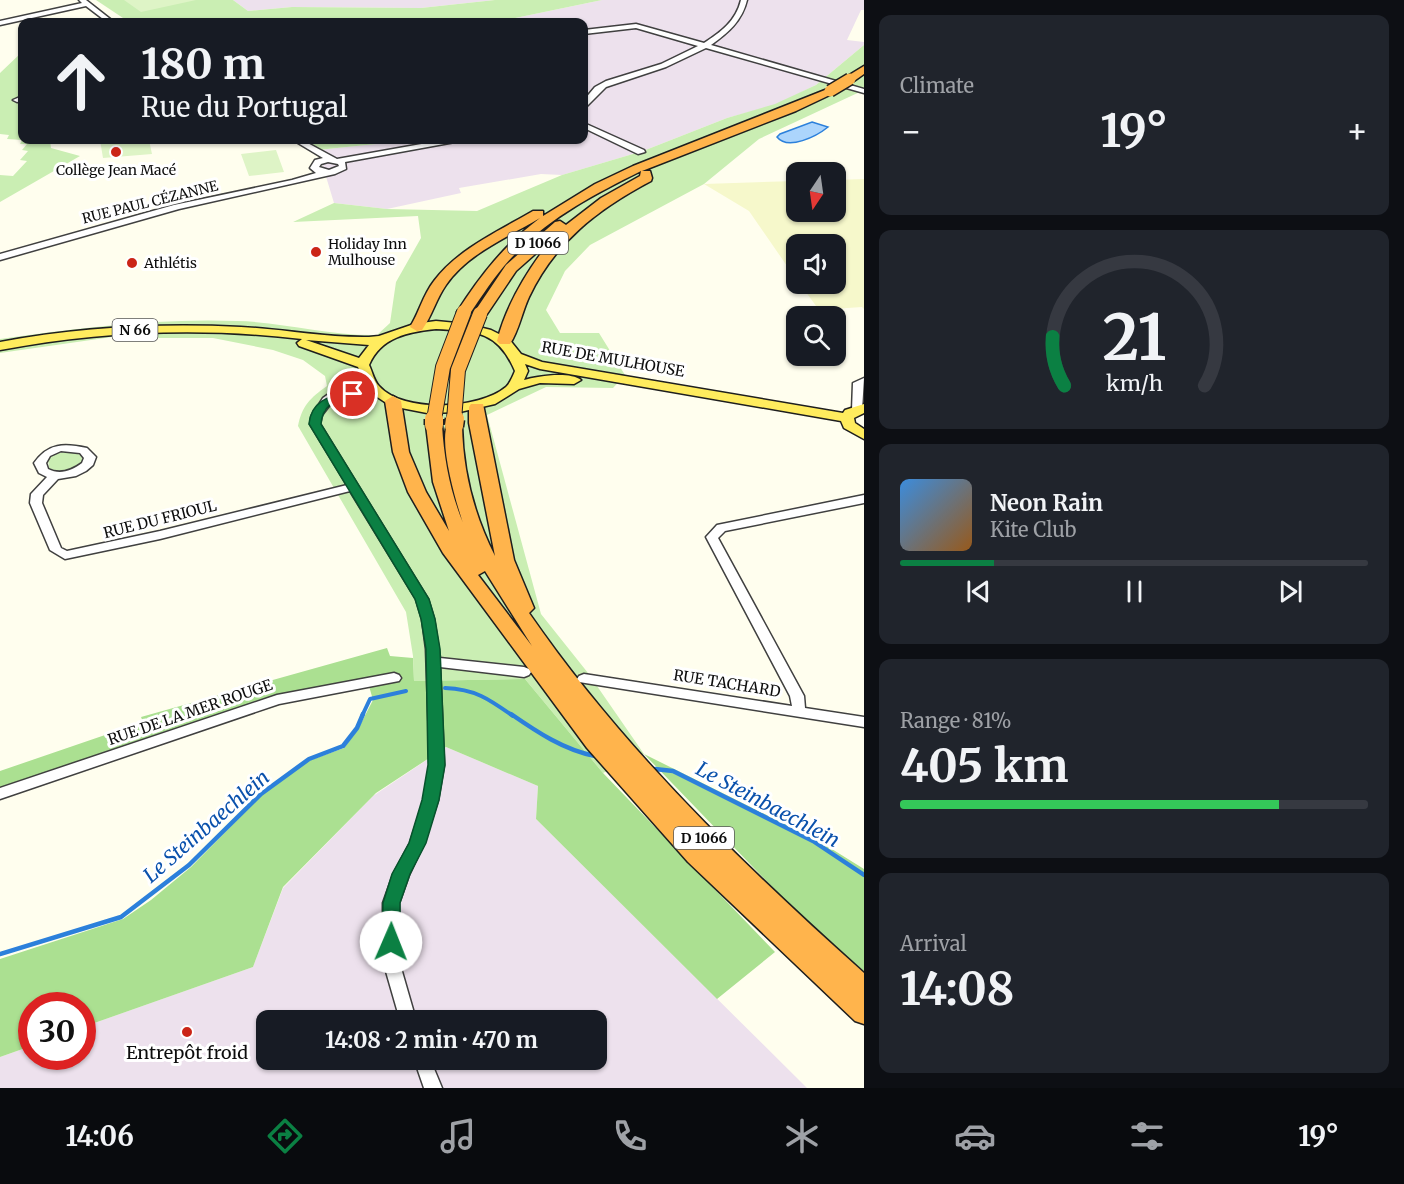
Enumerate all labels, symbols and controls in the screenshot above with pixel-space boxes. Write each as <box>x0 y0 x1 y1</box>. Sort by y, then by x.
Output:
text: 180 m <box>141 38 265 90</box>
icon: ahead <box>42 42 120 120</box>
text: Climate <box>900 73 974 98</box>
text: Rue du Portugal <box>141 90 348 124</box>
text: 19° <box>1100 103 1168 159</box>
text: − <box>900 111 922 152</box>
text: + <box>1346 111 1368 152</box>
marker: Collège Jean Macé <box>109 145 123 159</box>
place label: Collège Jean Macé <box>56 161 176 179</box>
north arrow <box>786 162 846 222</box>
map controls <box>786 162 846 366</box>
street label: RUE PAUL CÉZANNE <box>80 176 220 228</box>
road number: D 1066 <box>508 232 568 254</box>
button: sound <box>786 234 846 294</box>
place label: Holiday Inn Mulhouse <box>328 235 407 269</box>
marker: Holiday Inn Mulhouse <box>309 245 323 259</box>
place label: Athlétis <box>143 254 197 272</box>
marker: Athlétis <box>125 256 139 270</box>
text: 21 <box>1102 300 1166 378</box>
button: search <box>786 306 846 366</box>
road number: N 66 <box>112 319 158 341</box>
street label: RUE DE MULHOUSE <box>540 337 687 381</box>
pin <box>327 368 378 419</box>
text: km/h <box>1106 371 1162 398</box>
icon: arrive <box>336 377 369 410</box>
text: Neon Rain <box>990 489 1103 517</box>
street label: RUE DU FRIOUL <box>101 496 219 542</box>
text: Kite Club <box>990 517 1076 542</box>
icon: previous <box>962 575 995 608</box>
icon: pause <box>1118 575 1151 608</box>
icon: next <box>1274 575 1307 608</box>
street label: RUE TACHARD <box>672 665 782 701</box>
street label: RUE DE LA MER ROUGE <box>105 675 275 749</box>
text: Range · 81% <box>900 708 1012 733</box>
text: 405 km <box>900 738 1069 794</box>
water label: Le Steinbaechlein <box>692 756 844 852</box>
water label: Le Steinbaechlein <box>138 764 274 888</box>
road number: D 1066 <box>674 827 734 849</box>
position arrow <box>359 910 423 974</box>
text: Arrival <box>900 931 967 956</box>
text: 14:08 <box>900 961 1014 1017</box>
speed limit sign: 30 <box>18 992 96 1070</box>
marker: Entrepôt froid <box>180 1025 194 1039</box>
text: 14:08 · 2 min · 470 m <box>325 1026 538 1054</box>
place label: Entrepôt froid <box>126 1041 248 1064</box>
icon: directions <box>264 1115 306 1157</box>
icon: music <box>437 1115 479 1157</box>
icon: phone <box>609 1115 651 1157</box>
icon: climate <box>781 1115 823 1157</box>
icon: car <box>954 1115 996 1157</box>
icon: filters <box>1126 1115 1168 1157</box>
text: 14:06 <box>65 1119 134 1153</box>
text: 19° <box>1298 1119 1339 1153</box>

